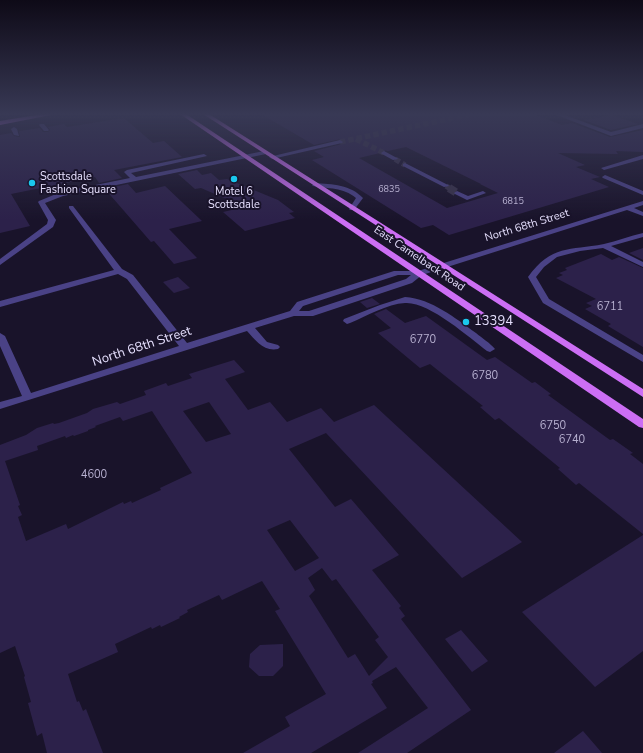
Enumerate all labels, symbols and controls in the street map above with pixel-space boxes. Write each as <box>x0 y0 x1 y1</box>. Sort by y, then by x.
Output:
place label: Scottsdale Fashion Square <box>40 170 116 196</box>
marker: Motel 6 Scottsdale <box>229 174 239 184</box>
marker: Scottsdale Fashion Square <box>27 178 37 188</box>
place label: Motel 6 Scottsdale <box>208 185 260 211</box>
house number: 6835 <box>378 185 400 195</box>
house number: 6815 <box>502 197 524 207</box>
street label: North 68th Street <box>483 207 571 245</box>
street label: East Camelback Road <box>371 224 467 294</box>
house number: 6711 <box>597 300 623 314</box>
place label: 13394 <box>474 314 513 330</box>
marker: 13394 <box>461 317 471 327</box>
street label: North 68th Street <box>90 324 194 370</box>
house number: 6770 <box>410 333 436 347</box>
house number: 6780 <box>472 369 498 383</box>
house number: 6750 <box>540 419 566 433</box>
house number: 6740 <box>559 433 585 447</box>
house number: 4600 <box>81 468 107 482</box>

